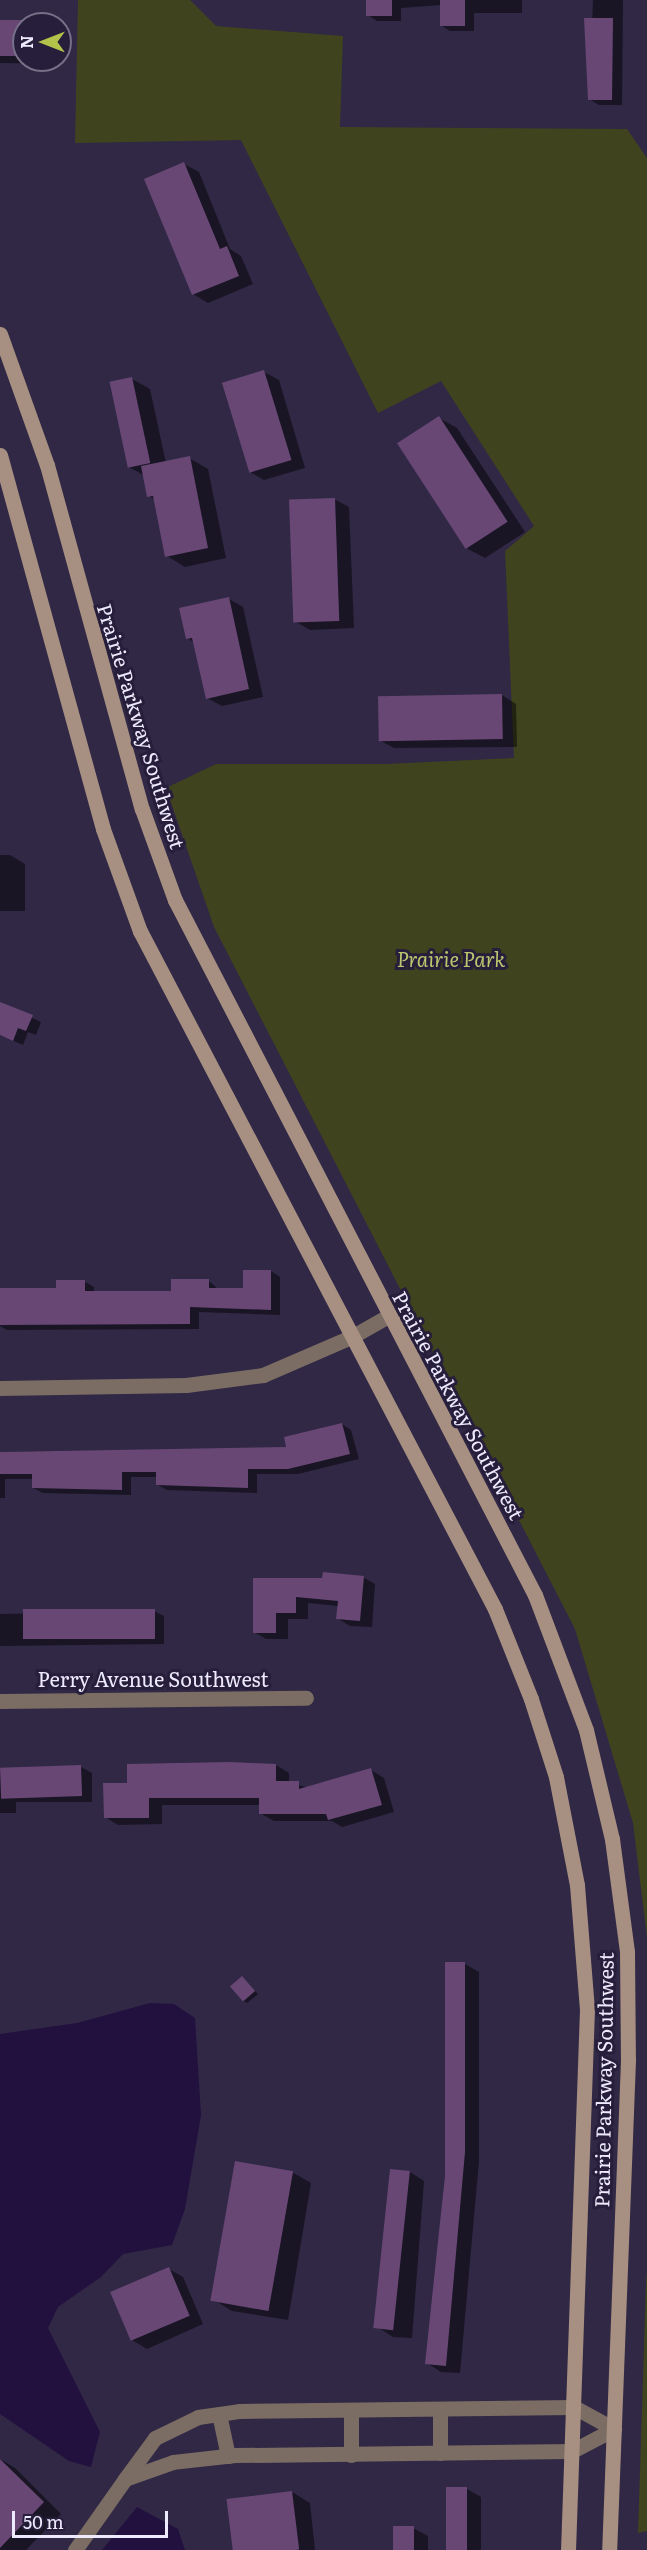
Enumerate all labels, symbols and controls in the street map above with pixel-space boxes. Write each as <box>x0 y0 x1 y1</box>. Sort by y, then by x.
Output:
north arrow <box>12 12 72 72</box>
text: N <box>14 35 38 49</box>
street label: Prairie Parkway Southwest <box>93 600 191 852</box>
park label: Prairie Park <box>397 946 505 970</box>
street label: Prairie Parkway Southwest <box>388 1287 530 1523</box>
street label: Perry Avenue Southwest <box>37 1666 269 1690</box>
street label: Prairie Parkway Southwest <box>589 1952 617 2208</box>
scale bar <box>15 2499 171 2537</box>
text: 50 m <box>23 2508 64 2535</box>

